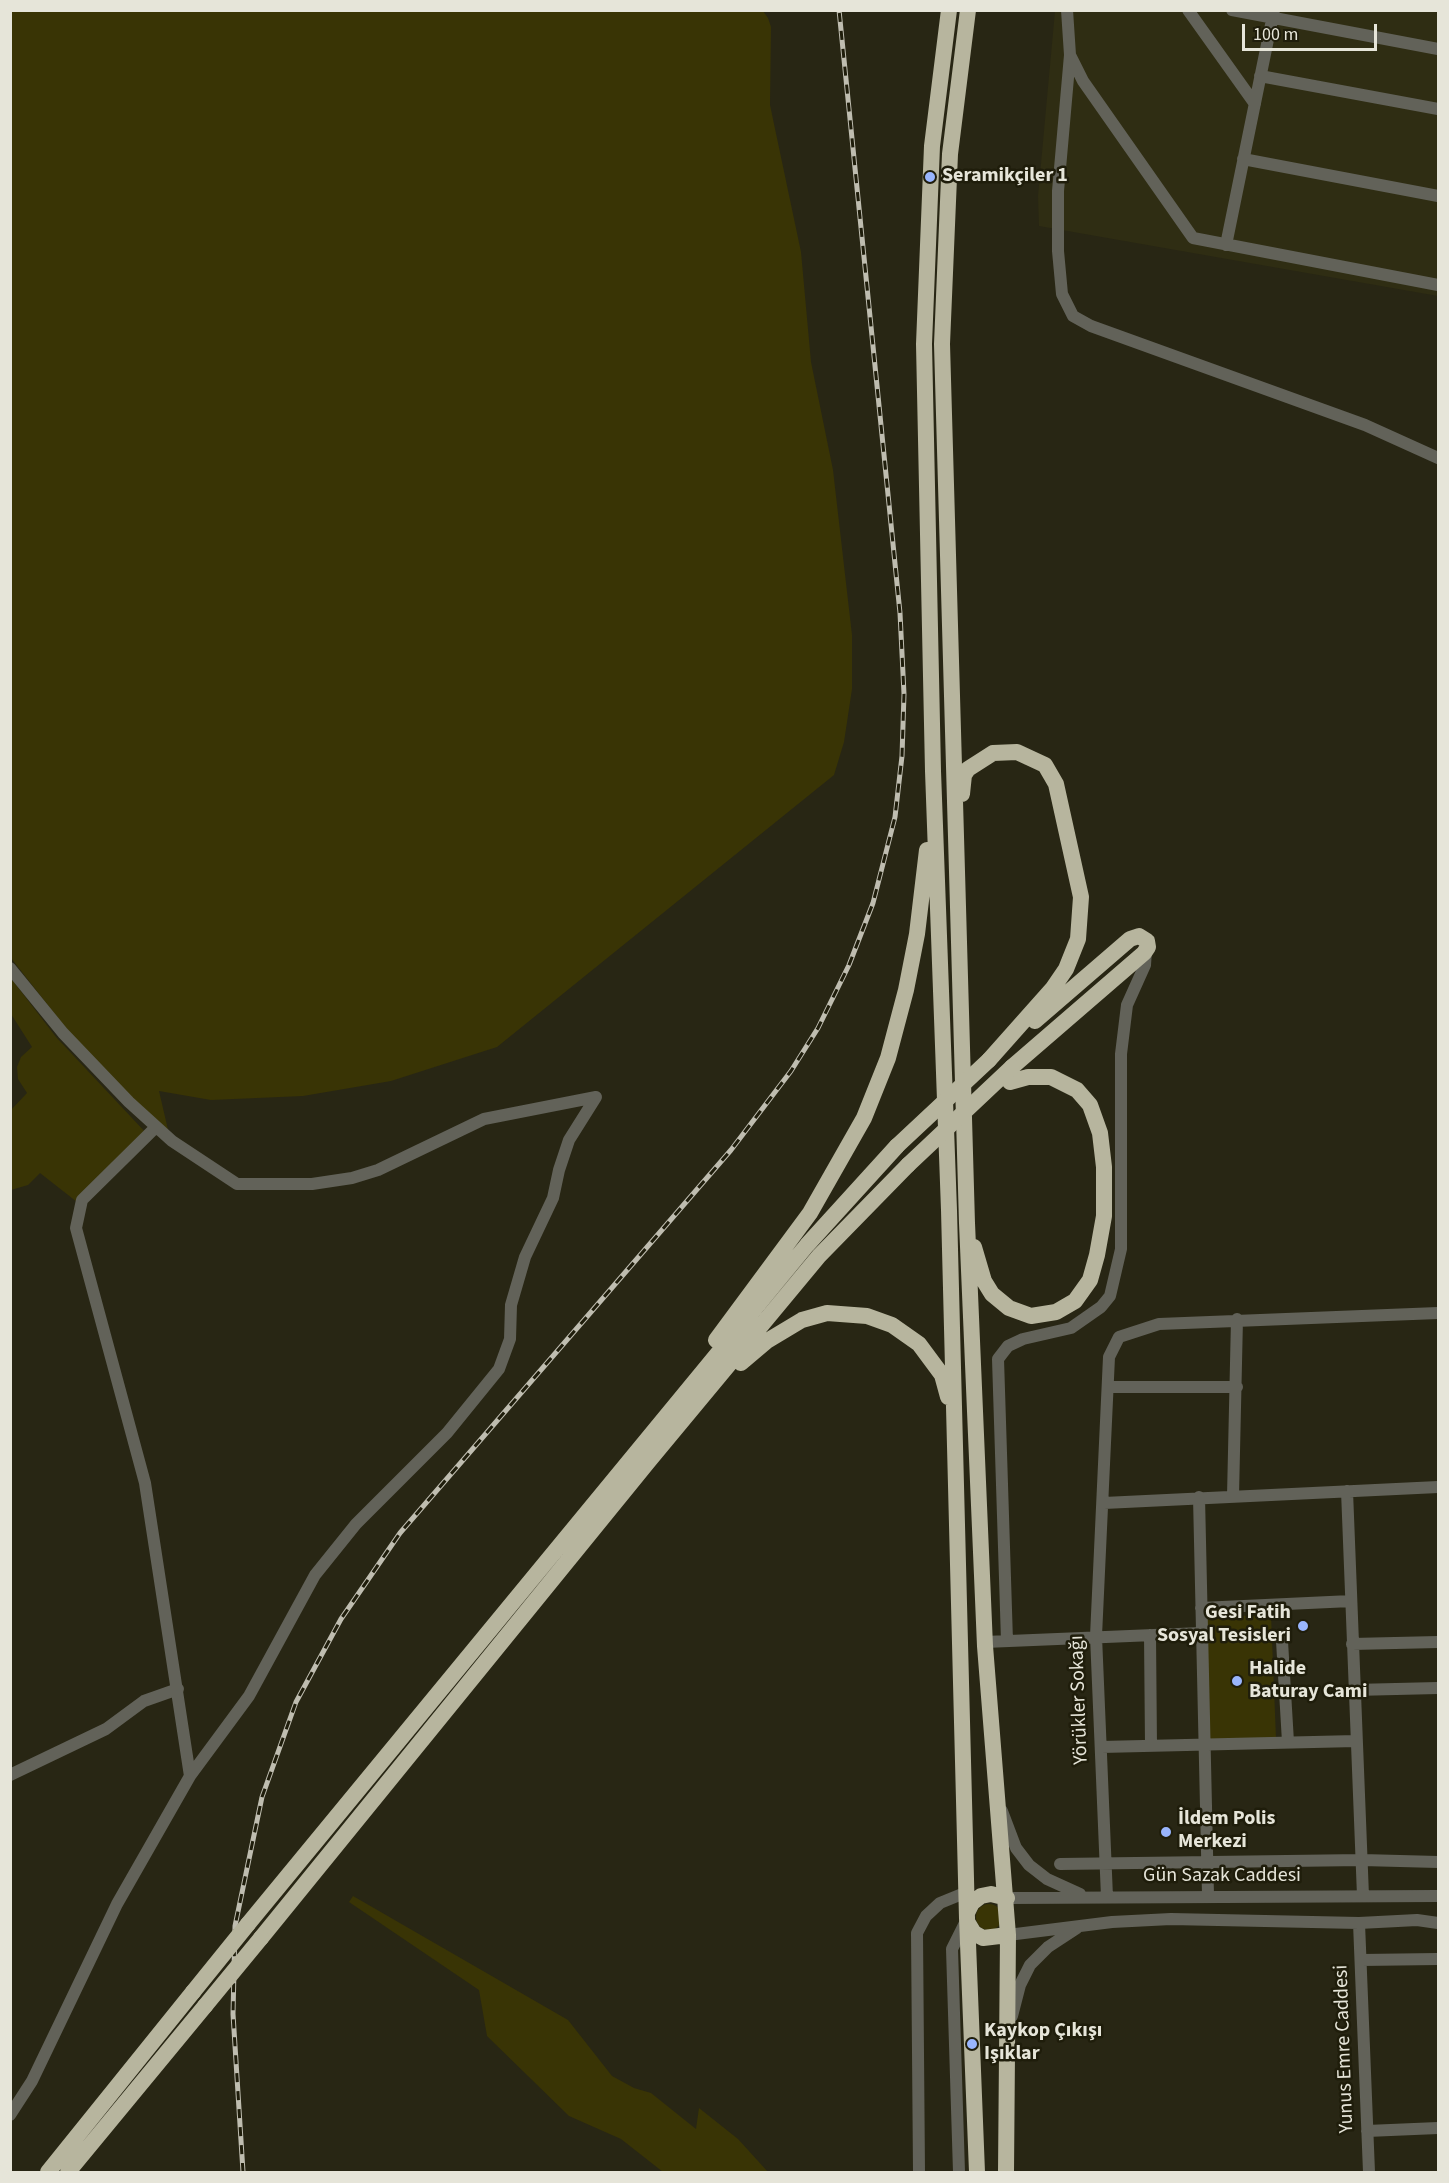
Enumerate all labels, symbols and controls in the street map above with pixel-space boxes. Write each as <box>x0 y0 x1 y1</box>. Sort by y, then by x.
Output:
scale bar <box>1245 12 1380 50</box>
text: 100 m <box>1253 22 1298 47</box>
place label: Seramikçiler 1 <box>942 165 1068 189</box>
marker: Seramikçiler 1 <box>923 170 937 184</box>
place label: Gesi Fatih Sosyal Tesisleri <box>1157 1602 1291 1649</box>
marker: Gesi Fatih Sosyal Tesisleri <box>1296 1619 1310 1633</box>
street label: Yörükler Sokağı <box>1066 1635 1094 1765</box>
place label: Halide Baturay Cami <box>1249 1658 1367 1705</box>
marker: Halide Baturay Cami <box>1230 1674 1244 1688</box>
place label: İldem Polis Merkezi <box>1178 1808 1275 1855</box>
marker: İldem Polis Merkezi <box>1159 1825 1173 1839</box>
street label: Gün Sazak Caddesi <box>1143 1865 1301 1889</box>
street label: Yunus Emre Caddesi <box>1330 1964 1360 2134</box>
place label: Kaykop Çıkışı Işıklar <box>984 2020 1102 2067</box>
marker: Kaykop Çıkışı Işıklar <box>965 2037 979 2051</box>

